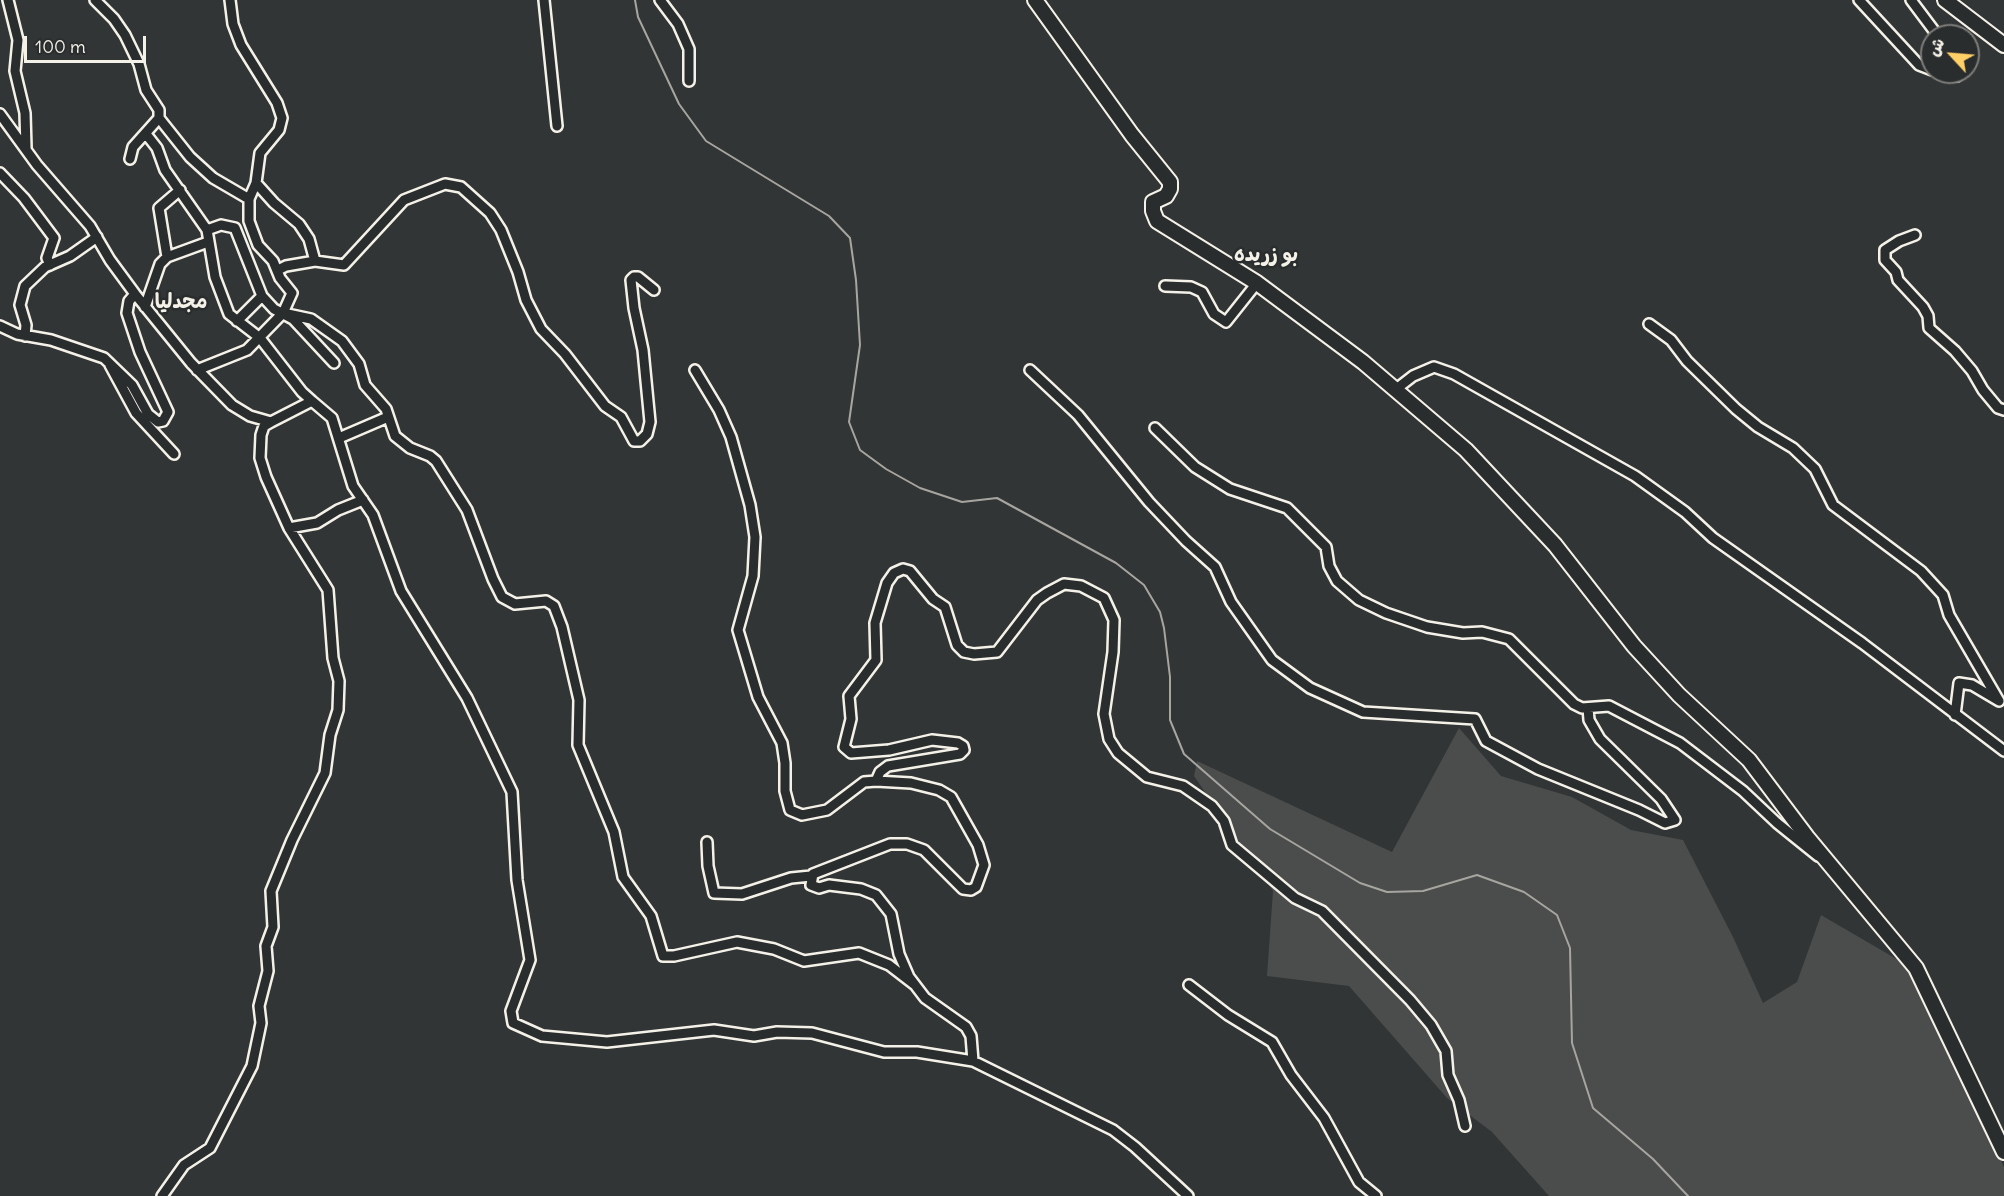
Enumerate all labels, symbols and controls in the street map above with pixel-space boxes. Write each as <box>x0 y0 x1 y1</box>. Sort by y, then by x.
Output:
scale bar <box>27 24 148 62</box>
north arrow <box>1920 24 1980 84</box>
text: 100 m <box>35 35 86 58</box>
text: ش <box>1923 35 1948 59</box>
district label: بو زريده <box>1234 243 1298 267</box>
district label: مجدليا <box>155 290 207 314</box>

